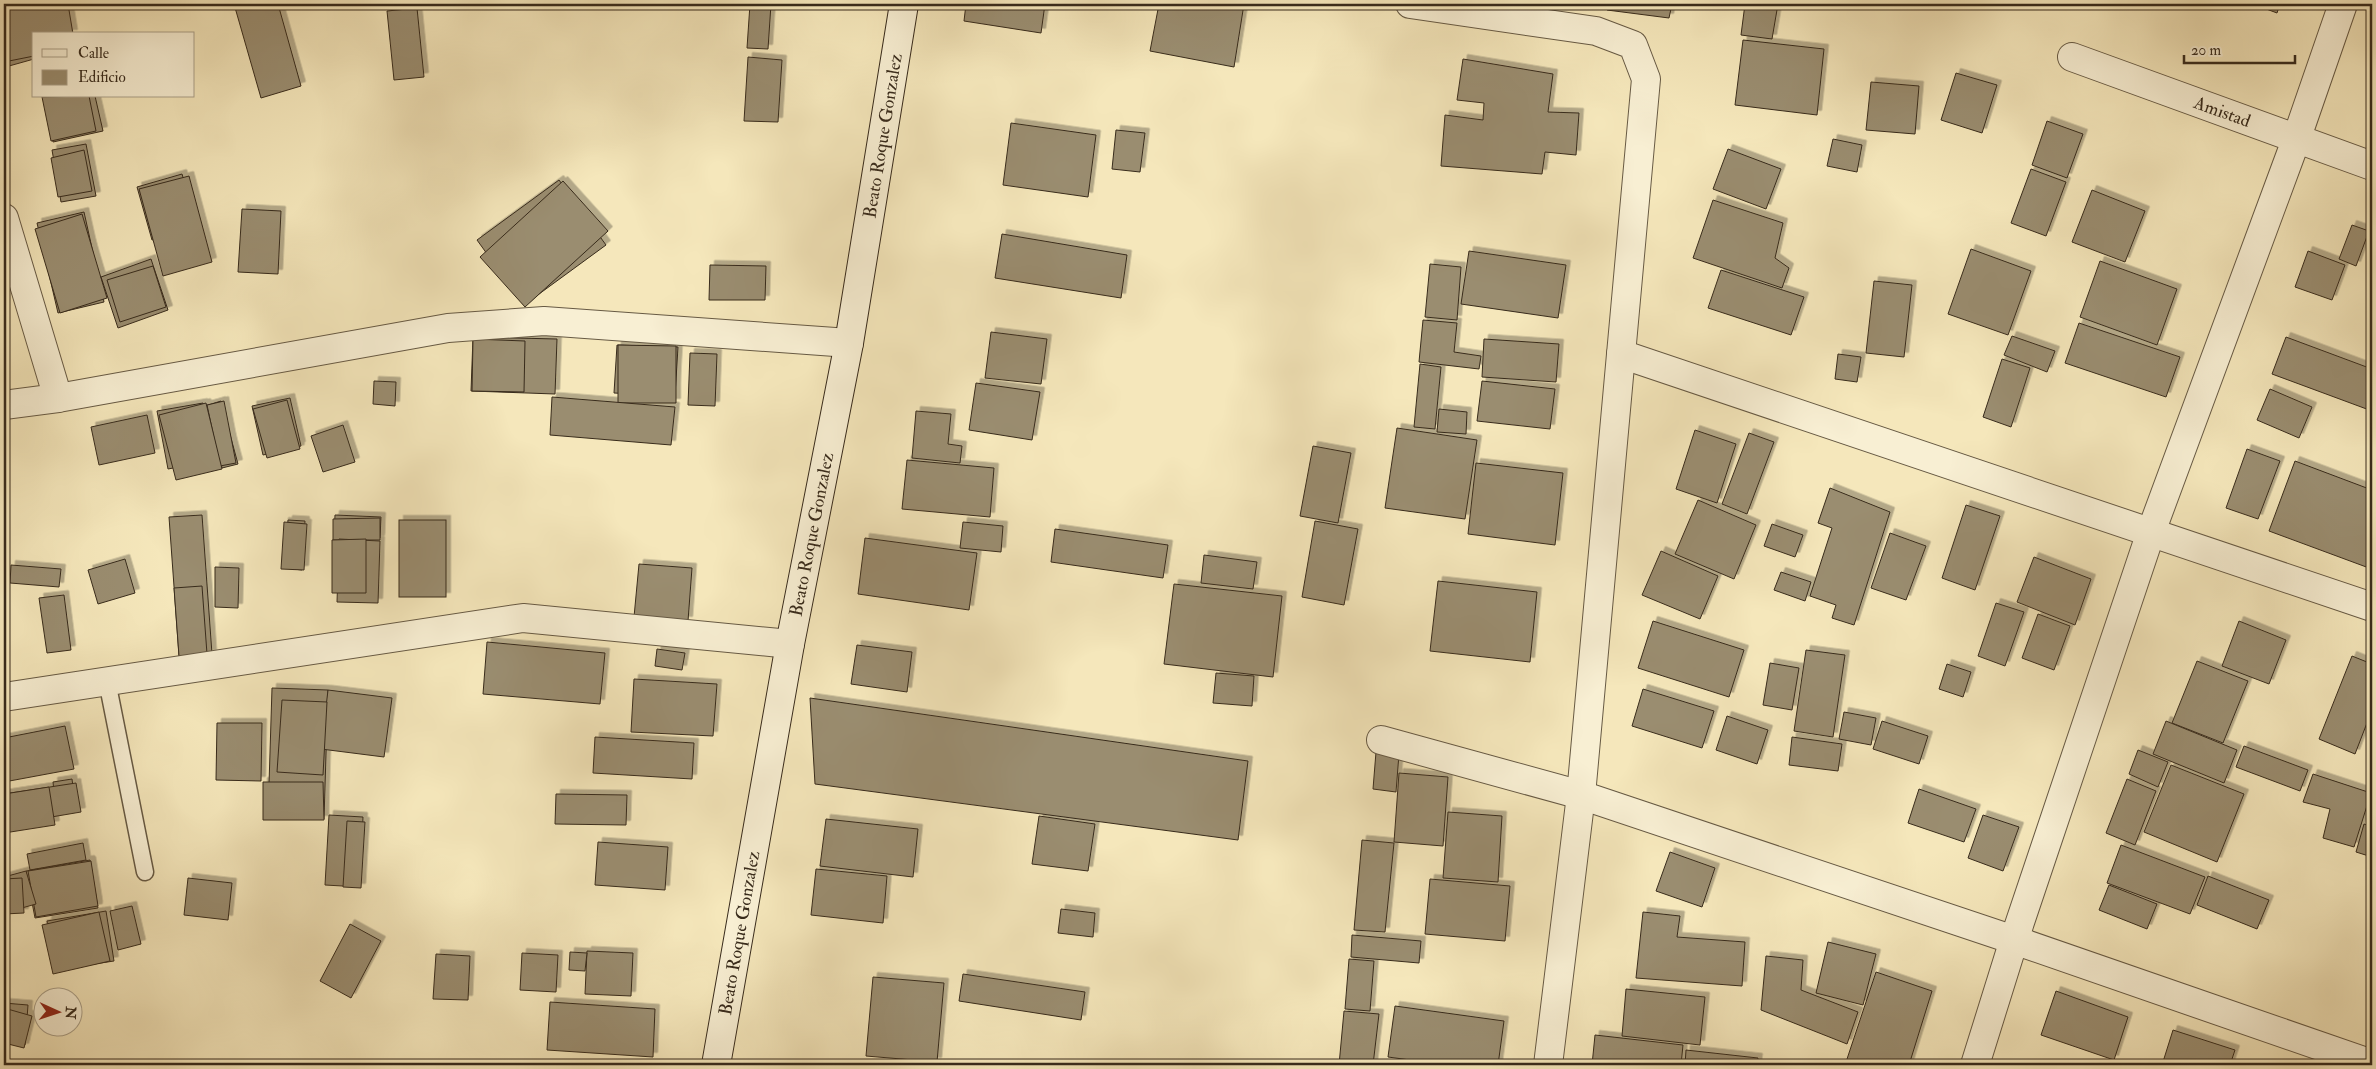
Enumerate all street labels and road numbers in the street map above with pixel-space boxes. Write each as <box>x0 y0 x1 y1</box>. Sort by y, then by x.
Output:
street label: Beato Roque Gonzalez <box>858 52 908 220</box>
street label: Amistad <box>2190 91 2254 133</box>
street label: Beato Roque Gonzalez <box>785 450 839 619</box>
street label: Beato Roque Gonzalez <box>714 849 765 1017</box>

